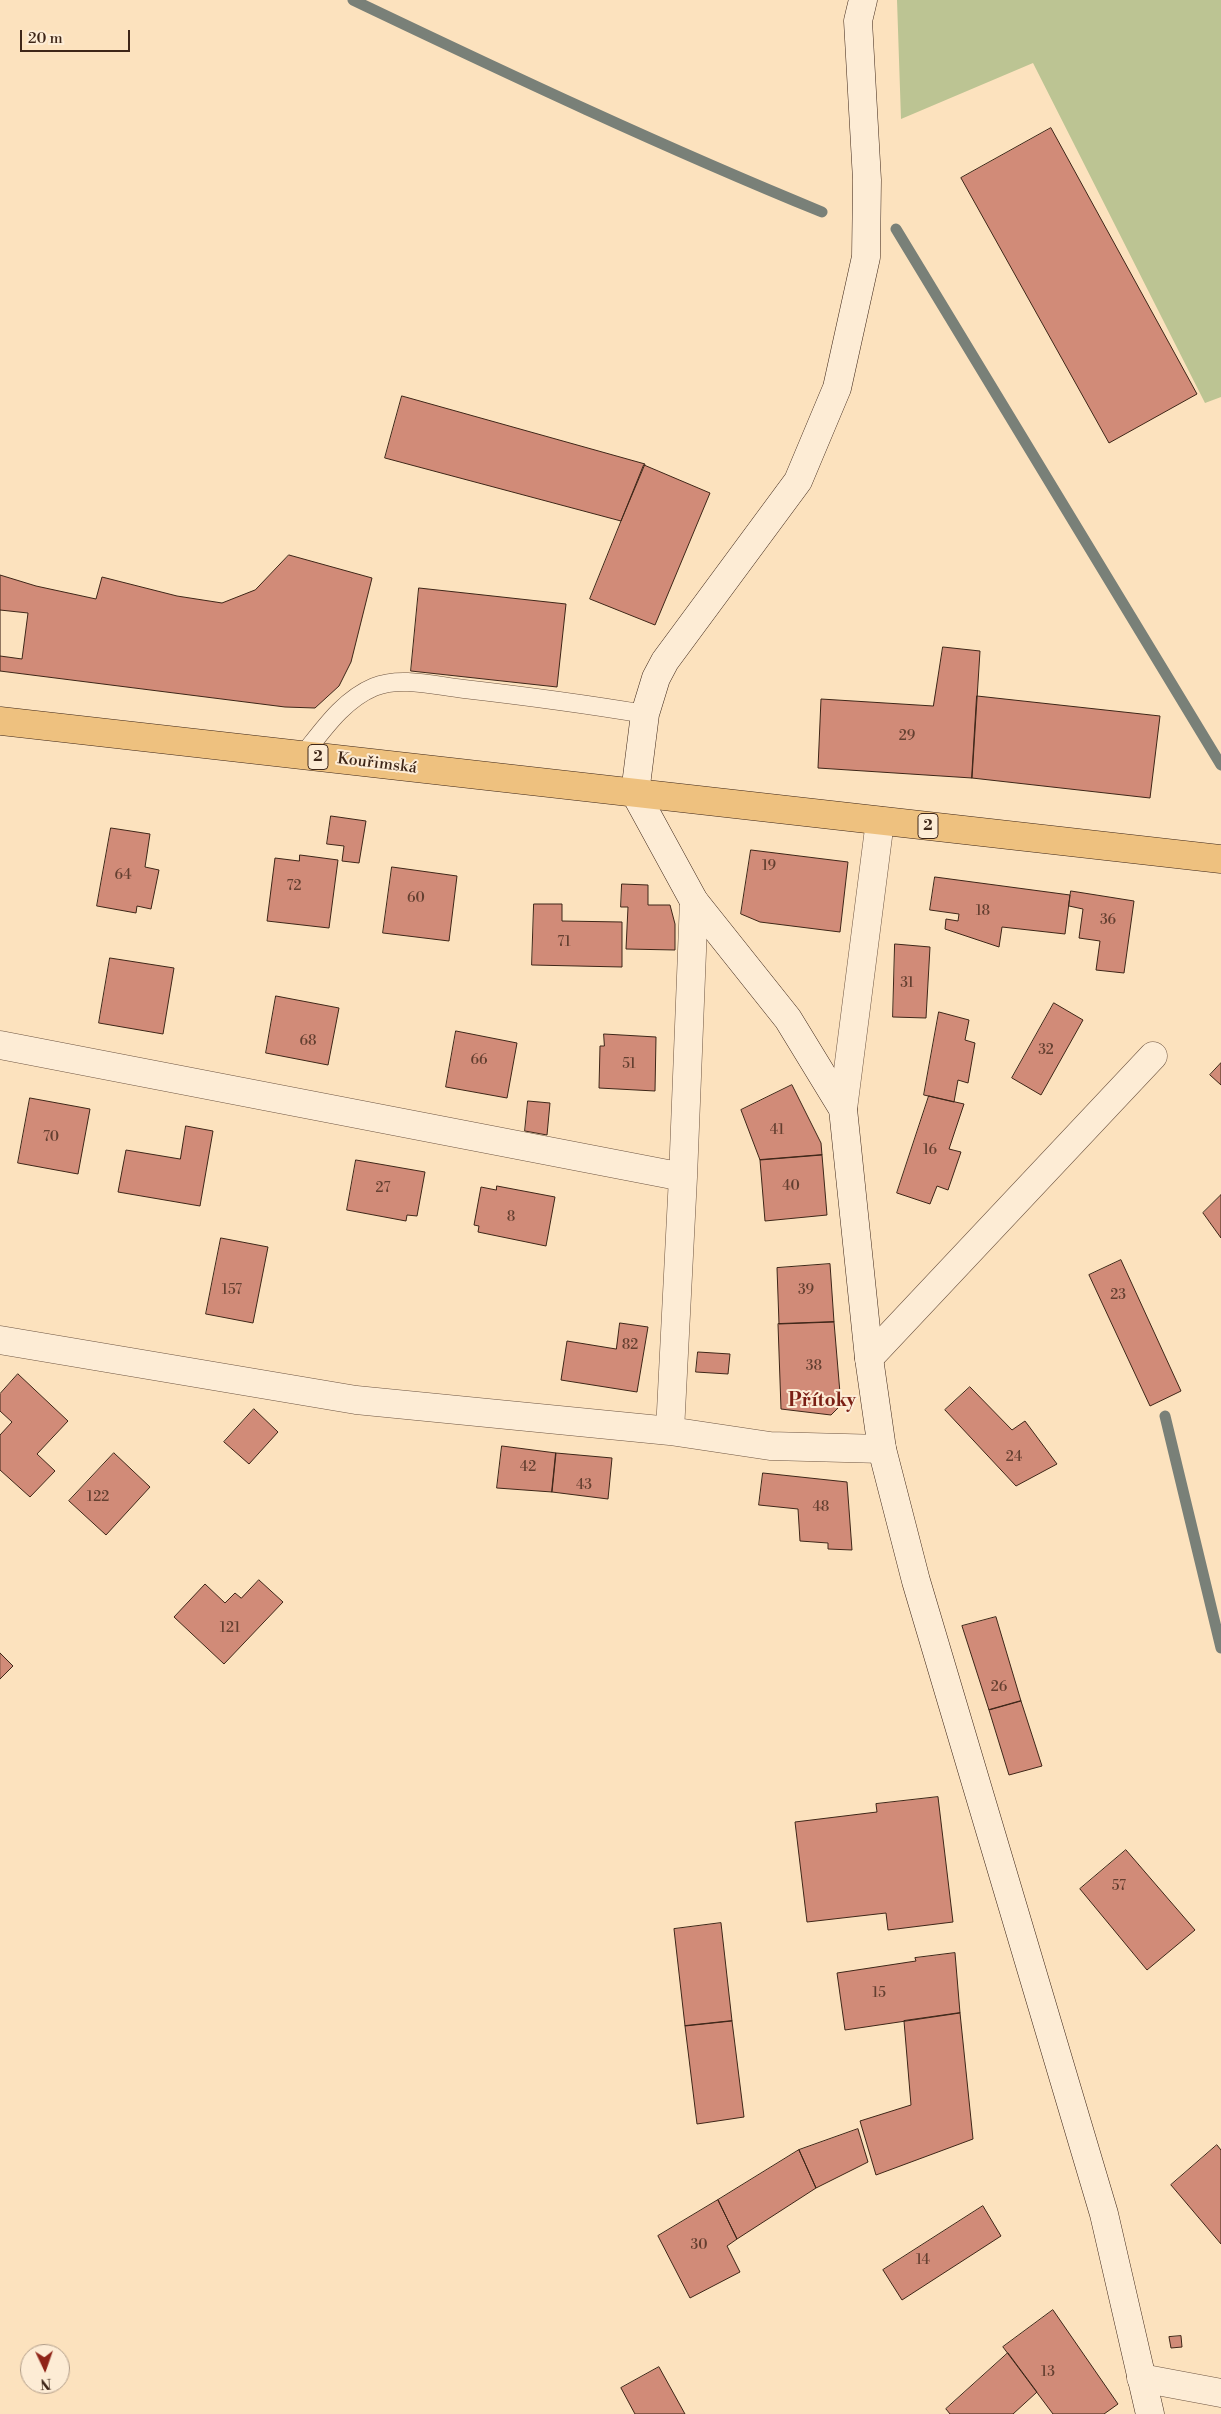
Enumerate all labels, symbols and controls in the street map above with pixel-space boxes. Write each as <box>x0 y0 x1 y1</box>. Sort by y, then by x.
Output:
scale bar <box>22 20 132 52</box>
text: 20 m <box>28 29 63 48</box>
house number: 29 <box>899 729 915 745</box>
road number: 2 <box>308 744 328 770</box>
street label: Kouřimská <box>336 750 418 778</box>
road number: 2 <box>918 814 938 838</box>
house number: 19 <box>762 859 776 875</box>
house number: 64 <box>114 868 132 884</box>
house number: 72 <box>287 879 301 895</box>
house number: 60 <box>407 891 425 907</box>
house number: 18 <box>976 904 990 920</box>
house number: 36 <box>1100 913 1116 929</box>
house number: 71 <box>557 935 571 951</box>
house number: 31 <box>900 976 914 992</box>
house number: 68 <box>299 1034 317 1050</box>
house number: 32 <box>1038 1043 1054 1059</box>
house number: 66 <box>471 1053 487 1069</box>
house number: 51 <box>622 1057 636 1073</box>
house number: 41 <box>770 1123 784 1139</box>
house number: 70 <box>43 1130 59 1146</box>
house number: 16 <box>923 1143 937 1159</box>
house number: 40 <box>782 1179 800 1195</box>
house number: 27 <box>376 1181 390 1197</box>
house number: 8 <box>507 1210 515 1226</box>
house number: 157 <box>222 1283 242 1299</box>
house number: 39 <box>798 1283 814 1299</box>
house number: 23 <box>1110 1288 1126 1304</box>
house number: 82 <box>622 1338 638 1354</box>
house number: 38 <box>806 1359 822 1375</box>
district label: Přítoky <box>788 1390 856 1412</box>
house number: 24 <box>1006 1450 1022 1466</box>
house number: 42 <box>520 1460 536 1476</box>
house number: 43 <box>576 1478 592 1494</box>
house number: 122 <box>87 1490 109 1506</box>
house number: 48 <box>813 1500 829 1516</box>
house number: 121 <box>220 1621 240 1637</box>
house number: 26 <box>991 1680 1007 1696</box>
house number: 57 <box>1112 1879 1126 1895</box>
house number: 15 <box>872 1986 886 2002</box>
house number: 30 <box>690 2238 708 2254</box>
house number: 14 <box>916 2253 930 2269</box>
north arrow <box>20 2344 70 2394</box>
house number: 13 <box>1041 2365 1055 2381</box>
text: N <box>40 2374 52 2392</box>

